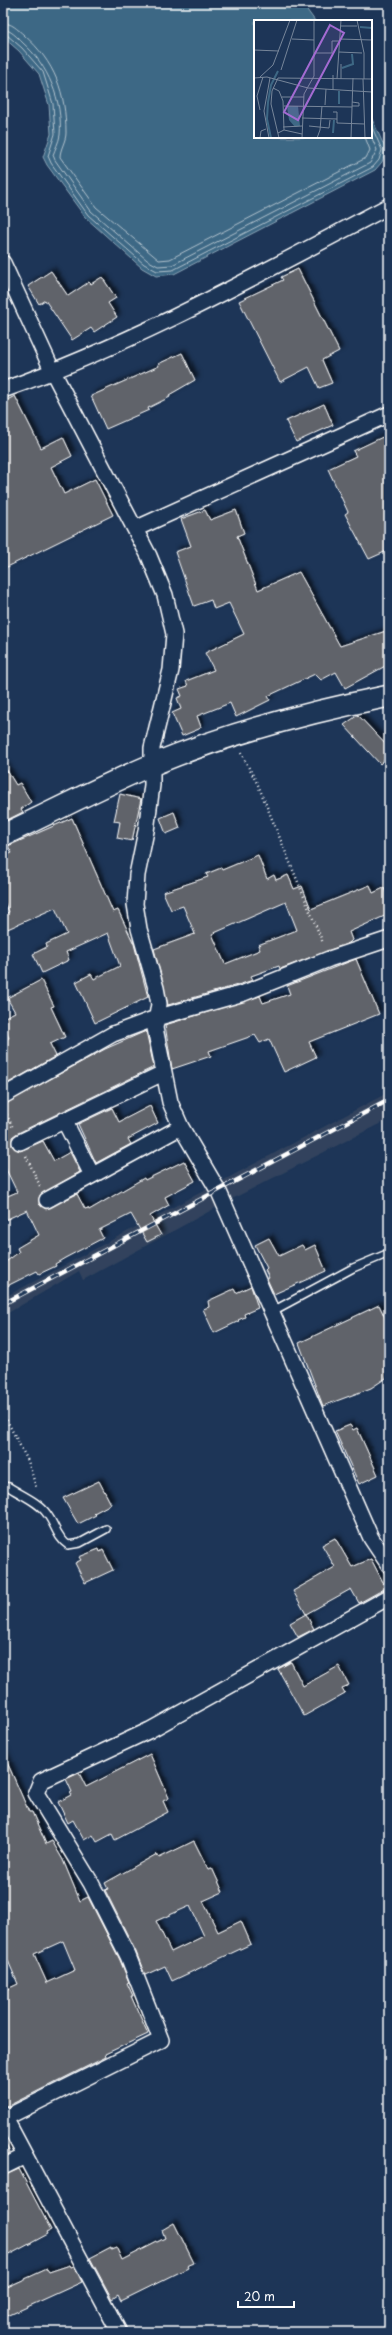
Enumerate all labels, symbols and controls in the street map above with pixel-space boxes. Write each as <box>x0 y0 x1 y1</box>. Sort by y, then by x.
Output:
inset map <box>254 20 372 138</box>
scale bar <box>238 2283 294 2309</box>
text: 20 m <box>244 2287 275 2305</box>

